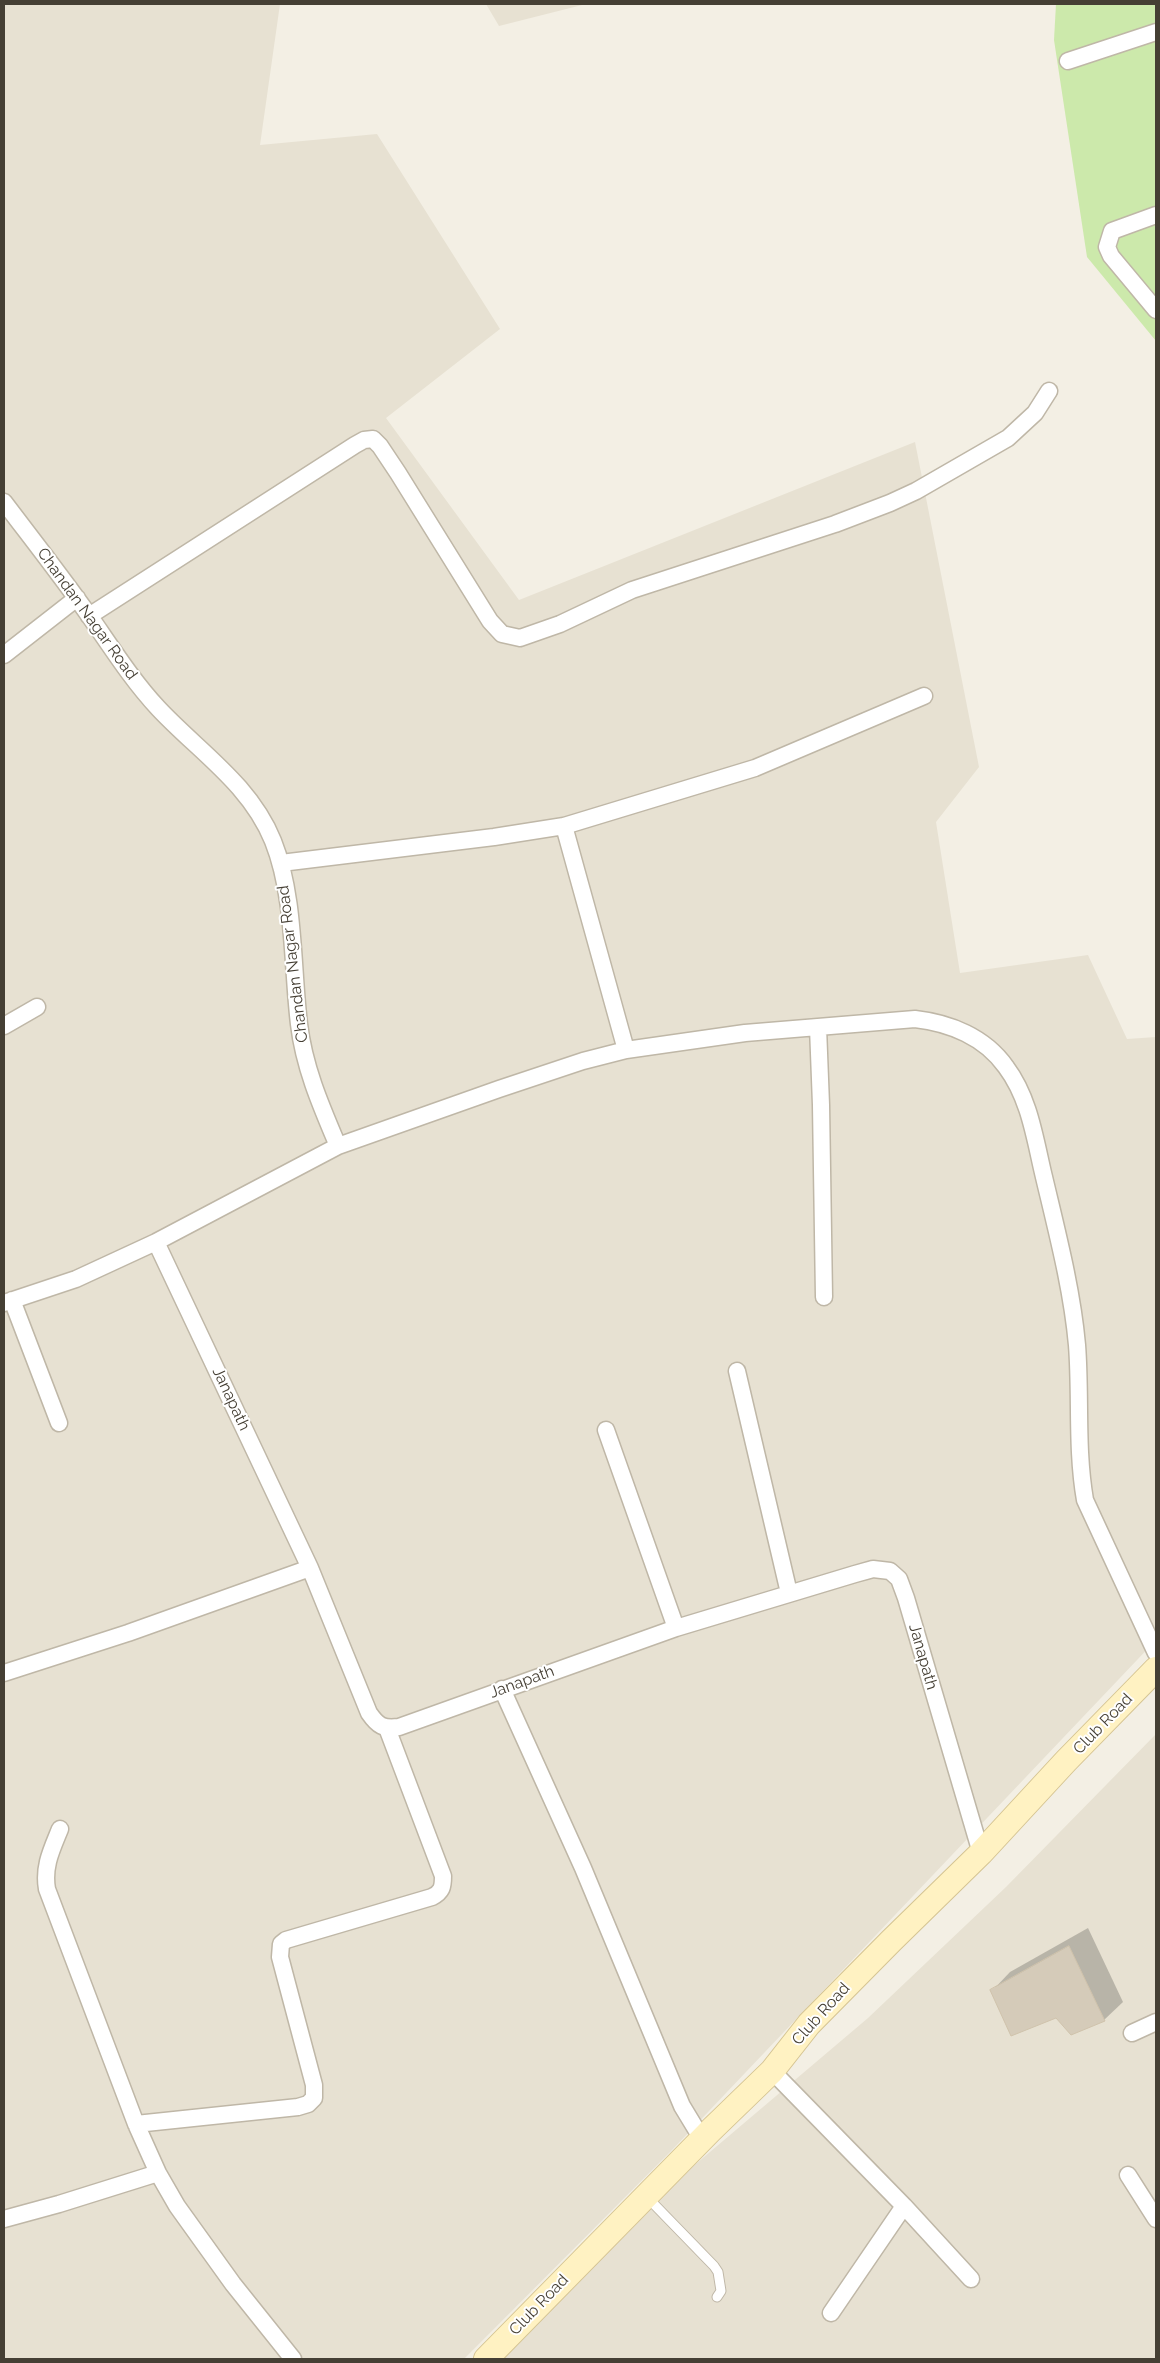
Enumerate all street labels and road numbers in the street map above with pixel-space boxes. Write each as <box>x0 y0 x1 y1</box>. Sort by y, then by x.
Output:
street label: Chandan Nagar Road <box>33 544 141 684</box>
street label: Chandan Nagar Road <box>274 884 312 1044</box>
street label: Janapath <box>208 1364 254 1434</box>
street label: Janapath <box>904 1622 942 1692</box>
street label: Janapath <box>487 1661 557 1703</box>
street label: Club Road <box>1069 1690 1137 1758</box>
street label: Club Road <box>788 1979 854 2049</box>
street label: Club Road <box>505 2271 573 2339</box>

